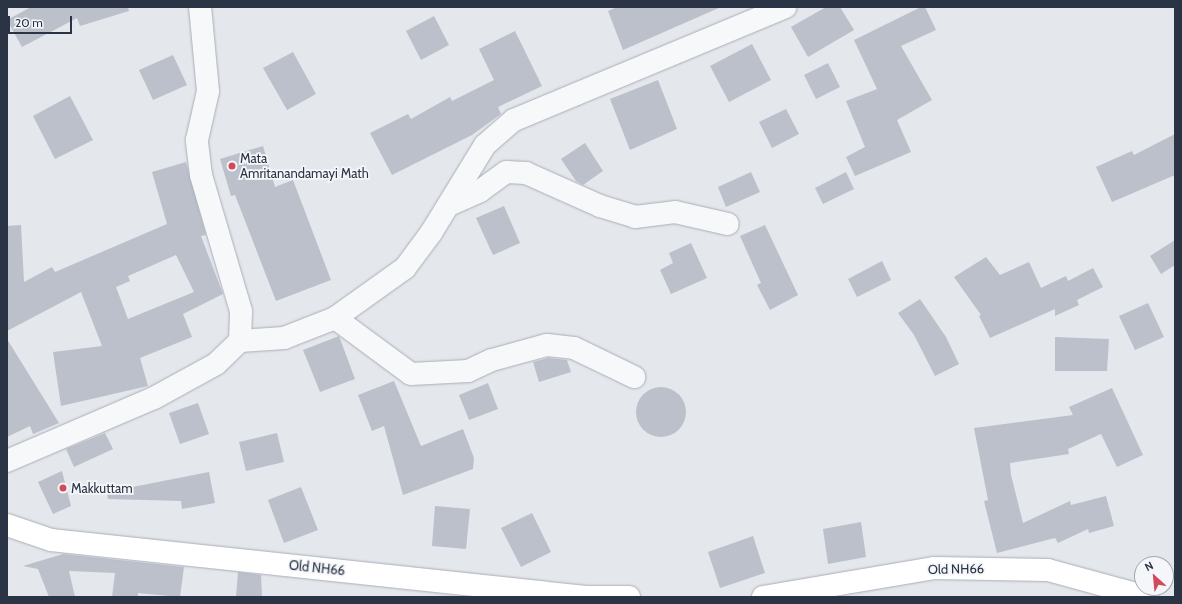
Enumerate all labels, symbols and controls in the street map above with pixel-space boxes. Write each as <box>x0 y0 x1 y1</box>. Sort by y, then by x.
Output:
scale bar <box>10 8 74 34</box>
text: 20 m <box>15 15 43 30</box>
place label: Mata Amritanandamayi Math <box>240 151 369 182</box>
marker: Mata Amritanandamayi Math <box>227 161 237 171</box>
place label: Makkuttam <box>71 480 133 496</box>
marker: Makkuttam <box>58 483 68 493</box>
north arrow <box>1134 556 1174 596</box>
street label: Old NH66 <box>288 557 346 579</box>
text: N <box>1142 558 1156 574</box>
street label: Old NH66 <box>928 561 984 577</box>

